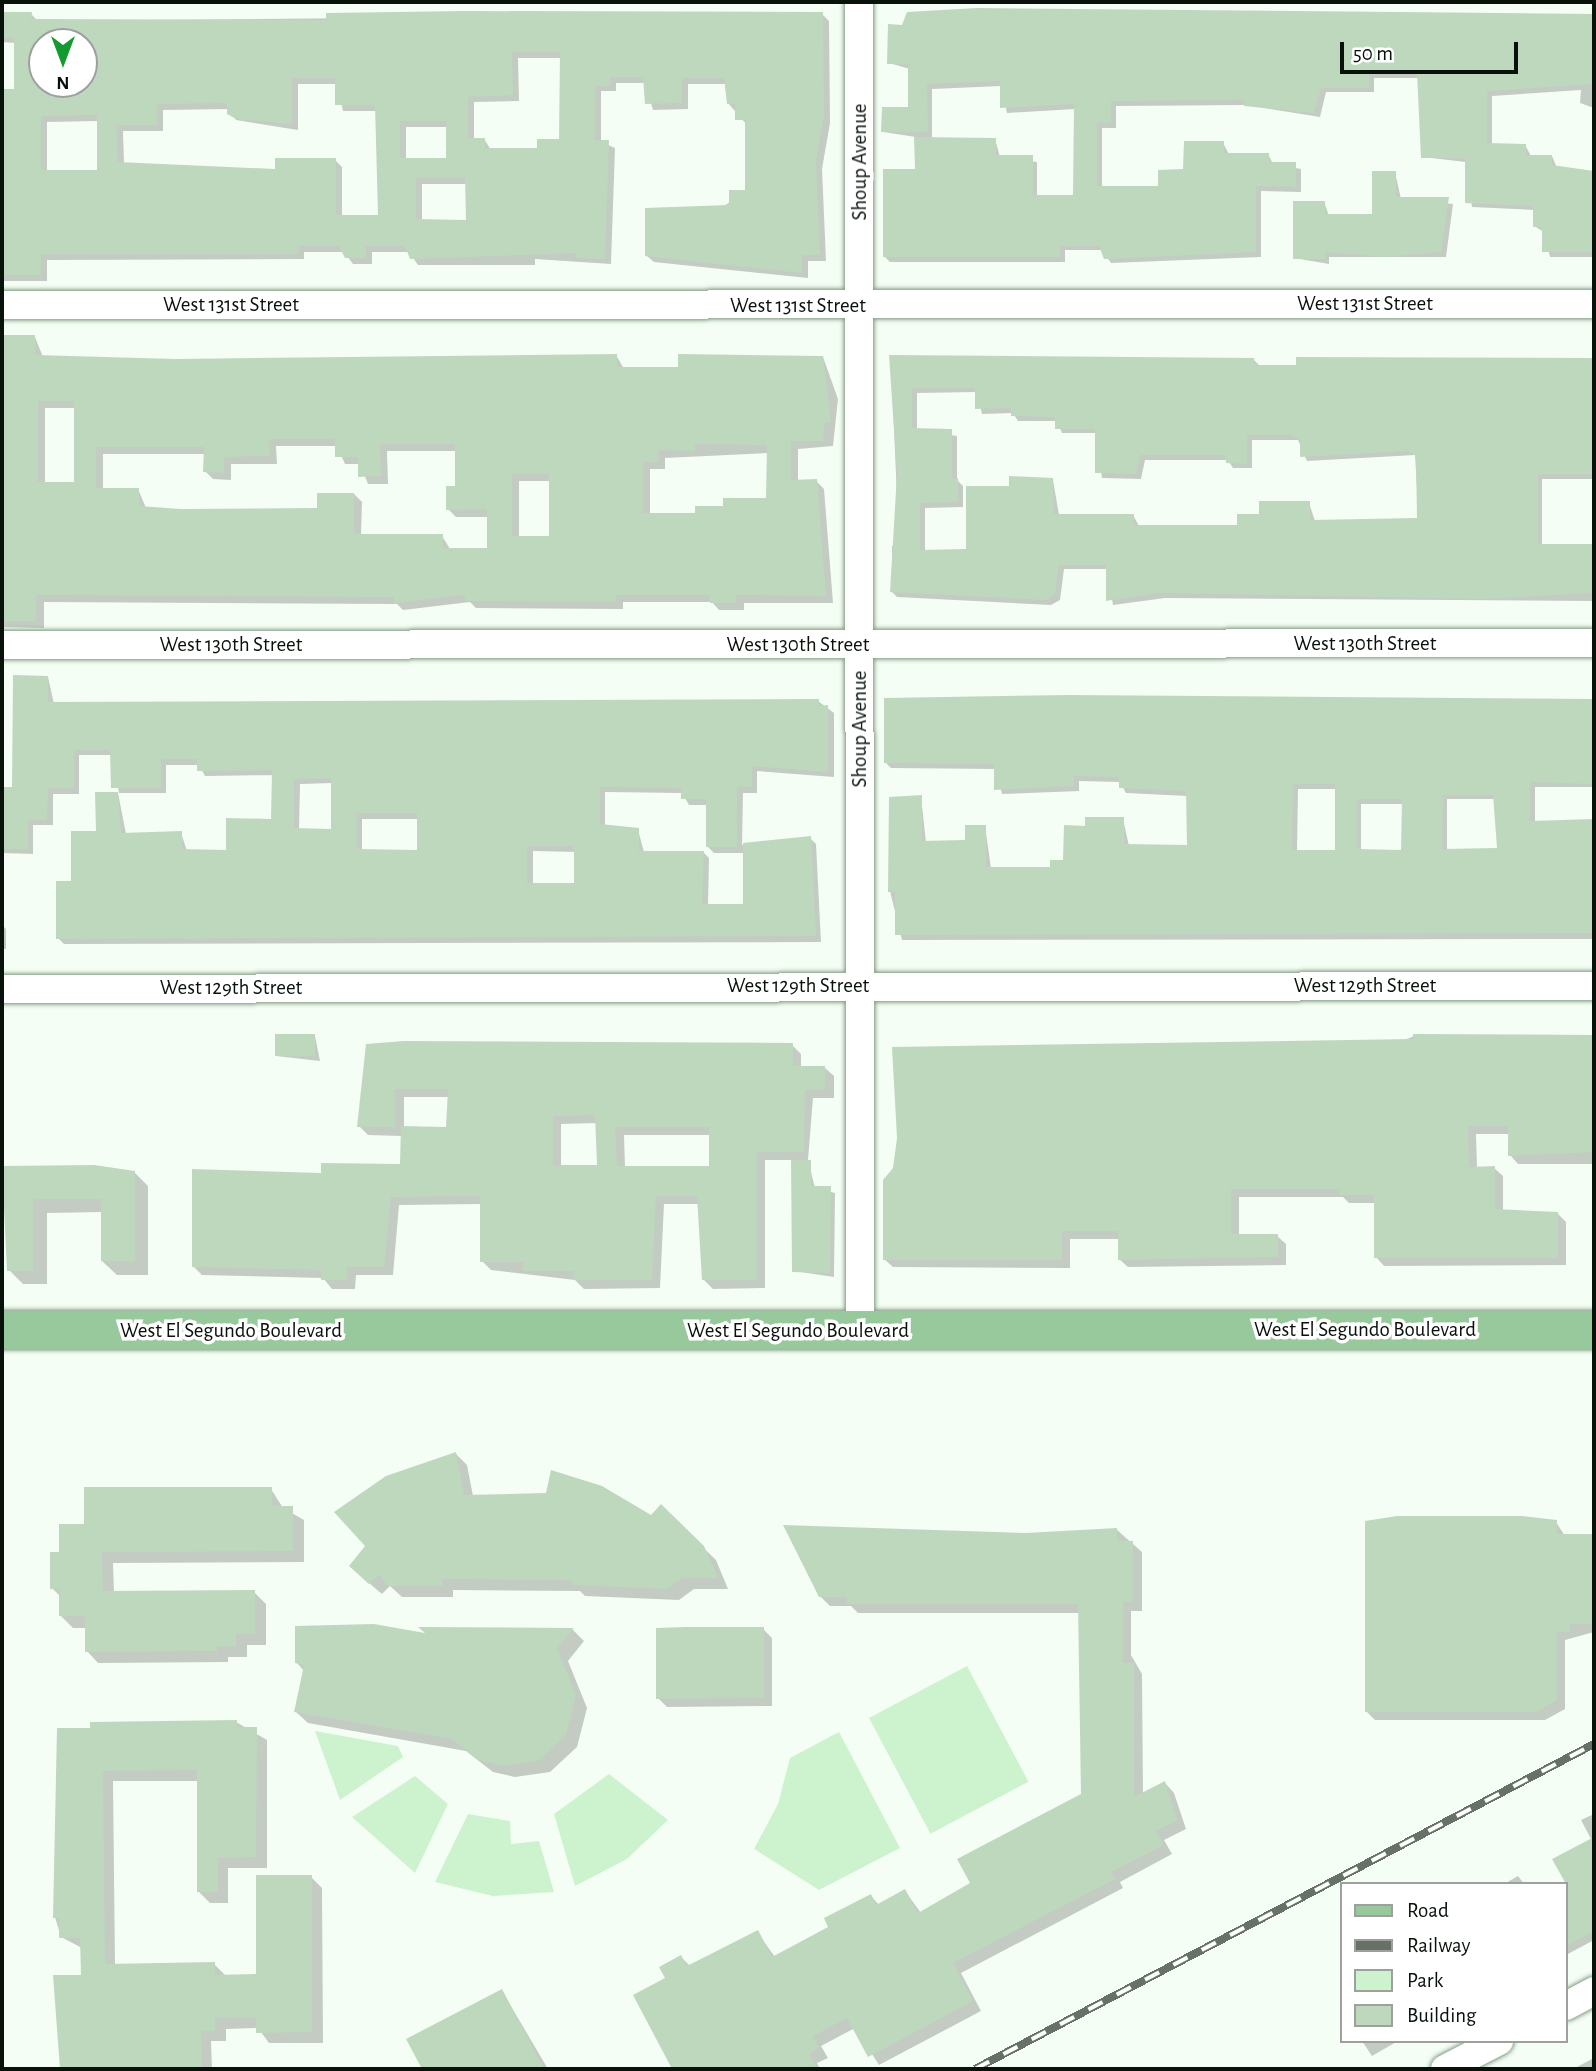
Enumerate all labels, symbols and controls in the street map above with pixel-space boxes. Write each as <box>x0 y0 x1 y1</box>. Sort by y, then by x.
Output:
north arrow <box>28 28 98 98</box>
scale bar <box>1344 28 1522 72</box>
text: 50 m <box>1353 43 1393 64</box>
text: N <box>56 73 70 92</box>
street label: Shoup Avenue <box>847 103 873 221</box>
street label: West 131st Street <box>1297 291 1433 317</box>
street label: West 131st Street <box>163 292 299 318</box>
street label: West 131st Street <box>730 293 866 319</box>
street label: West 130th Street <box>1294 631 1436 657</box>
street label: West 130th Street <box>160 632 302 658</box>
street label: West 130th Street <box>727 632 869 658</box>
street label: Shoup Avenue <box>847 670 873 788</box>
street label: West 129th Street <box>727 973 869 999</box>
street label: West 129th Street <box>1294 973 1436 999</box>
street label: West 129th Street <box>160 975 302 1001</box>
street label: West El Segundo Boulevard <box>1254 1317 1476 1343</box>
street label: West El Segundo Boulevard <box>120 1318 342 1344</box>
street label: West El Segundo Boulevard <box>687 1318 909 1344</box>
legend <box>1340 1882 1568 2043</box>
text: Road <box>1407 1900 1449 1921</box>
text: Railway <box>1407 1935 1470 1956</box>
text: Park <box>1407 1970 1443 1991</box>
text: Building <box>1407 2005 1476 2026</box>

